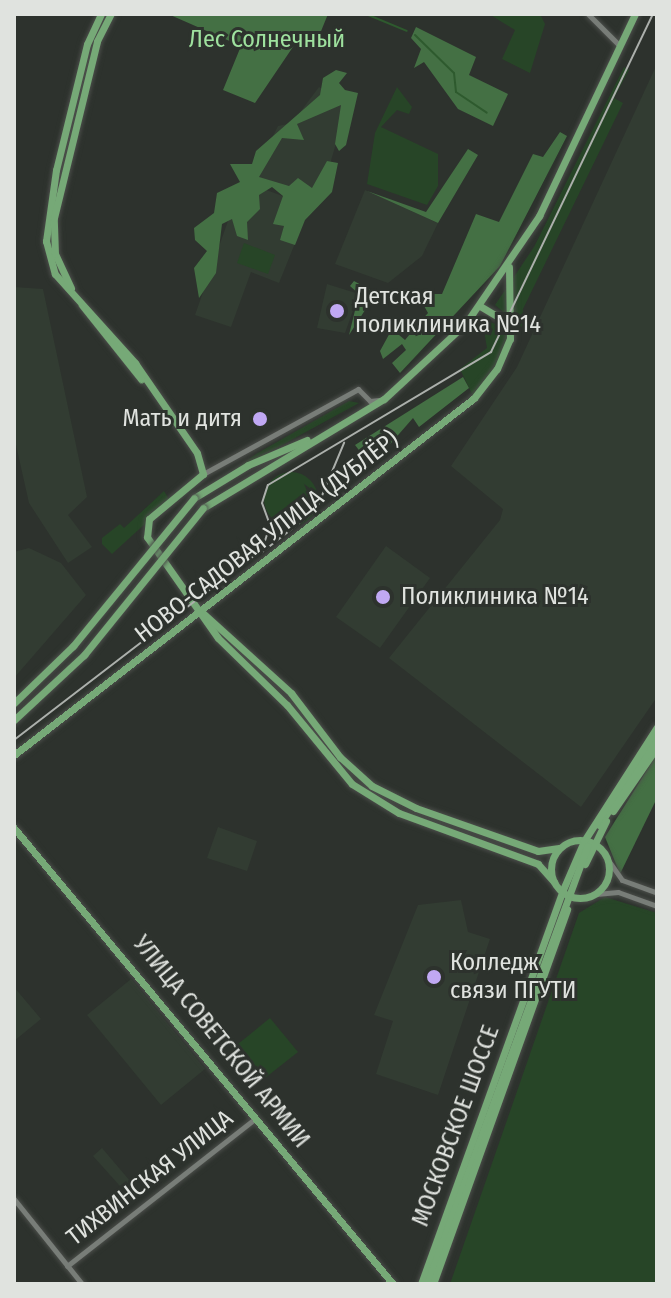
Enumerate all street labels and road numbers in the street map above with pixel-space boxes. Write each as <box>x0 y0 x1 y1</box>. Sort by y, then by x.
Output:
street label: НОВО-САДОВАЯ УЛИЦА (ДУБЛЁР) <box>130 425 404 649</box>
street label: УЛИЦА СОВЕТСКОЙ АРМИИ <box>127 930 315 1154</box>
street label: МОСКОВСКОЕ ШОССЕ <box>406 1022 506 1230</box>
street label: ТИХВИНСКАЯ УЛИЦА <box>61 1104 239 1252</box>

